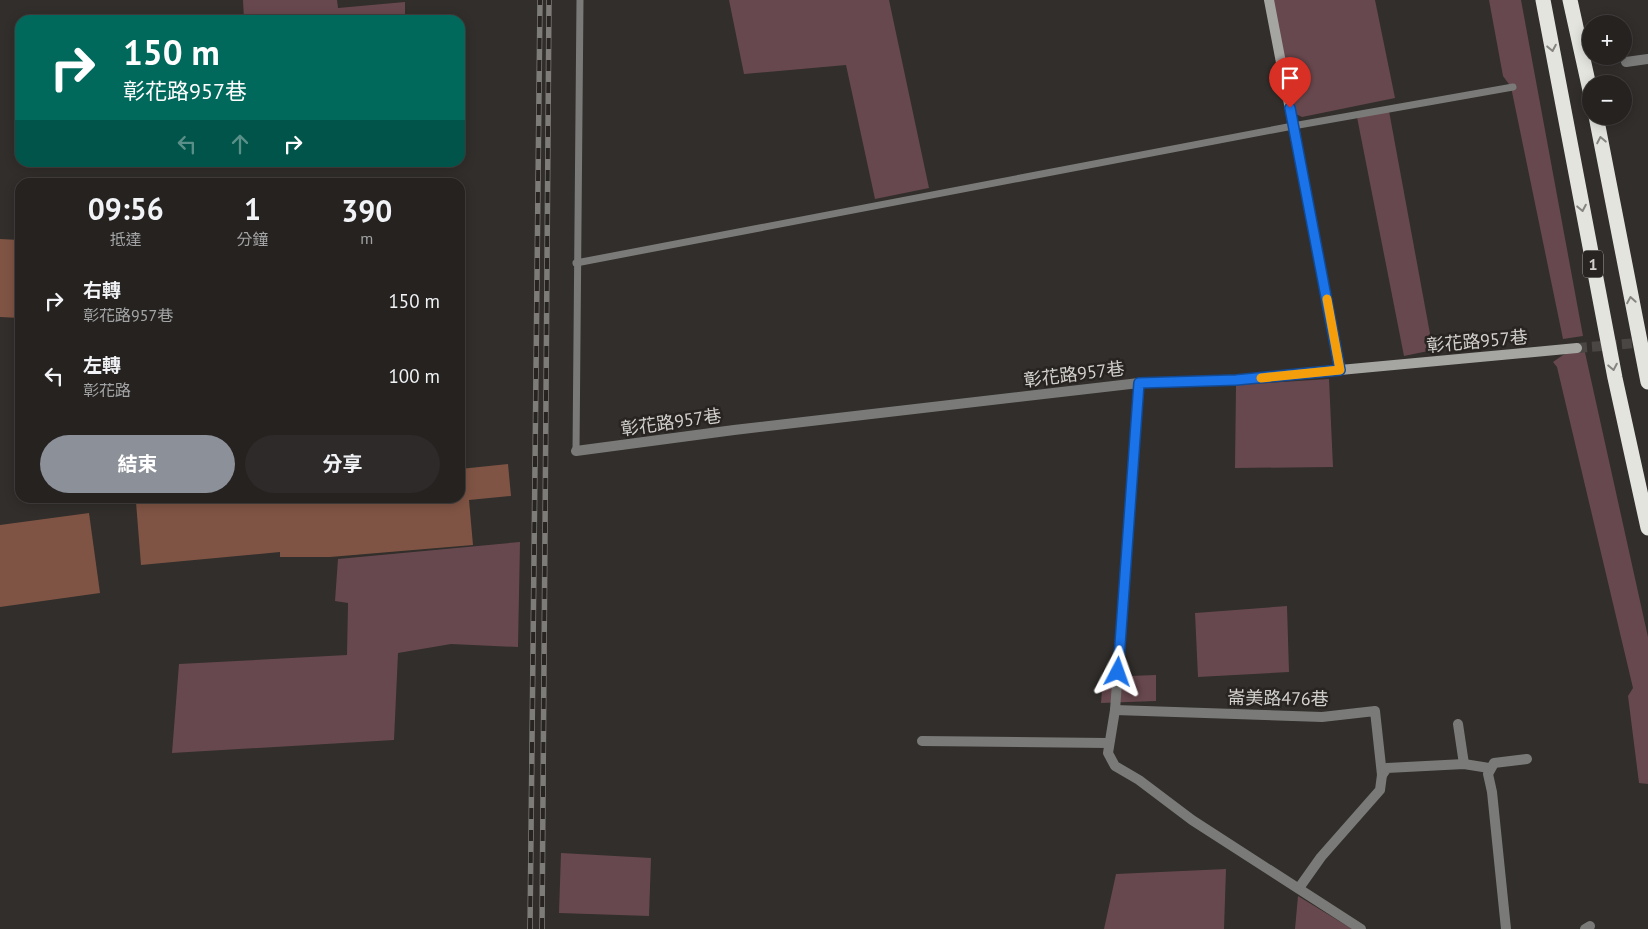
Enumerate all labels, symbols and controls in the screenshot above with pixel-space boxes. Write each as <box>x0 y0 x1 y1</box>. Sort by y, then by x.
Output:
map controls <box>1582 15 1632 125</box>
button: + <box>1582 15 1632 65</box>
text: 150 m <box>123 29 220 75</box>
icon: right <box>40 35 105 100</box>
one-way arrow <box>1546 44 1556 52</box>
pin <box>1269 57 1311 108</box>
icon: arrive <box>1276 64 1304 92</box>
button: − <box>1582 75 1632 125</box>
text: 彰花路957巷 <box>123 77 247 105</box>
icon: left <box>173 130 201 158</box>
icon: ahead <box>226 130 254 158</box>
icon: right <box>279 130 307 158</box>
one-way arrow <box>1596 136 1607 145</box>
text: 09:56 <box>88 189 164 228</box>
text: 1 <box>244 189 261 228</box>
text: 390 <box>341 191 392 230</box>
one-way arrow <box>1576 203 1587 212</box>
text: m <box>360 228 373 248</box>
text: 抵達 <box>110 229 142 249</box>
text: 分鐘 <box>237 229 269 249</box>
road number: 1 <box>1583 250 1603 278</box>
text: 右轉 <box>83 278 121 302</box>
icon: right <box>40 287 68 315</box>
text: 150 m <box>388 289 440 313</box>
one-way arrow <box>1626 296 1636 305</box>
text: 彰花路957巷 <box>83 305 173 325</box>
street label: 彰花路957巷 <box>1425 325 1529 357</box>
text: 左轉 <box>83 353 121 377</box>
street label: 彰花路957巷 <box>1022 356 1126 392</box>
icon: left <box>40 362 68 390</box>
one-way arrow <box>1607 363 1618 371</box>
text: 100 m <box>388 364 440 388</box>
text: 彰花路 <box>83 380 131 400</box>
street label: 彰花路957巷 <box>619 404 723 440</box>
button: 結束 <box>40 435 235 493</box>
button: 分享 <box>245 435 440 493</box>
position arrow <box>1091 645 1143 697</box>
street label: 崙美路476巷 <box>1227 686 1329 710</box>

